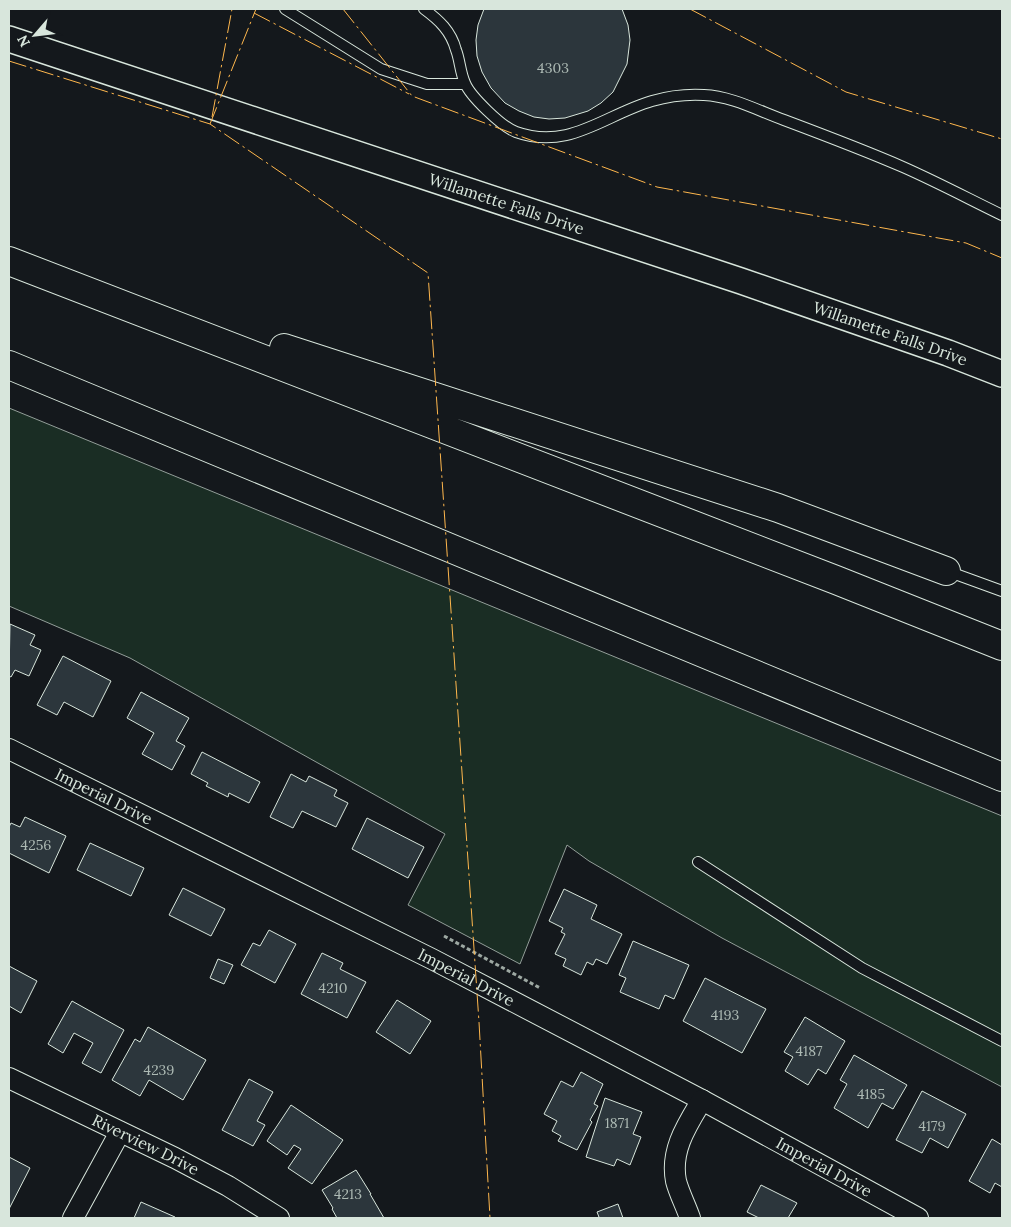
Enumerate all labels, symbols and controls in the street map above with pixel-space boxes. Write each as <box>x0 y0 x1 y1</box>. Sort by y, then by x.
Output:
north arrow <box>10 10 60 60</box>
text: N <box>13 32 34 50</box>
house number: 4303 <box>537 59 569 77</box>
street label: Willamette Falls Drive <box>426 169 587 239</box>
street label: Willamette Falls Drive <box>810 297 971 370</box>
street label: Imperial Drive <box>52 764 156 829</box>
house number: 4256 <box>21 836 51 854</box>
street label: Imperial Drive <box>415 944 518 1011</box>
house number: 4210 <box>319 979 347 997</box>
house number: 4193 <box>711 1006 739 1024</box>
house number: 4187 <box>795 1042 823 1060</box>
house number: 4239 <box>144 1061 174 1079</box>
house number: 4185 <box>857 1085 885 1103</box>
street label: Riverview Drive <box>89 1110 203 1179</box>
house number: 1871 <box>605 1114 629 1132</box>
house number: 4179 <box>918 1117 946 1135</box>
street label: Imperial Drive <box>773 1132 876 1201</box>
house number: 4213 <box>334 1185 362 1203</box>

